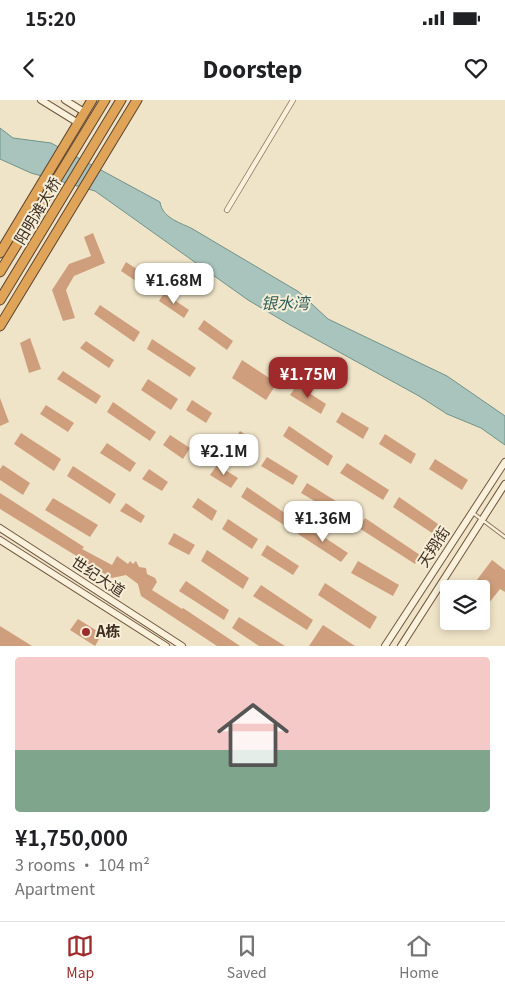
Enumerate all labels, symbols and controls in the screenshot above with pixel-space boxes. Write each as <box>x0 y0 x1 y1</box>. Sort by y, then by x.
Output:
text: 15:20 <box>25 4 76 31</box>
text: Doorstep <box>203 52 302 84</box>
icon: back <box>15 54 43 82</box>
icon: heart <box>462 54 490 82</box>
street label: 阳明滩大桥 <box>8 173 65 248</box>
pin: ¥1.68M <box>133 262 215 305</box>
text: ¥1.68M <box>146 267 202 291</box>
water label: 银水湾 <box>261 290 312 314</box>
pin: ¥1.75M <box>267 356 349 399</box>
text: ¥1.75M <box>280 361 336 385</box>
pin: ¥2.1M <box>189 434 259 476</box>
text: ¥2.1M <box>200 438 248 462</box>
pin: ¥1.36M <box>282 500 364 543</box>
text: ¥1.36M <box>295 505 351 529</box>
street label: 天翔街 <box>412 522 454 571</box>
street label: 世纪大道 <box>68 551 130 601</box>
map controls <box>440 580 490 630</box>
button: layers <box>440 580 490 630</box>
place label: A栋 <box>95 620 121 641</box>
marker: A栋 <box>80 626 92 638</box>
icon: home <box>208 690 298 780</box>
text: ¥1,750,000 <box>15 822 128 852</box>
text: 3 rooms · 104 m² <box>15 852 150 876</box>
text: Apartment <box>15 876 95 900</box>
tab: Map <box>66 932 94 982</box>
tab: Saved <box>227 932 267 982</box>
tab: Home <box>399 932 439 982</box>

